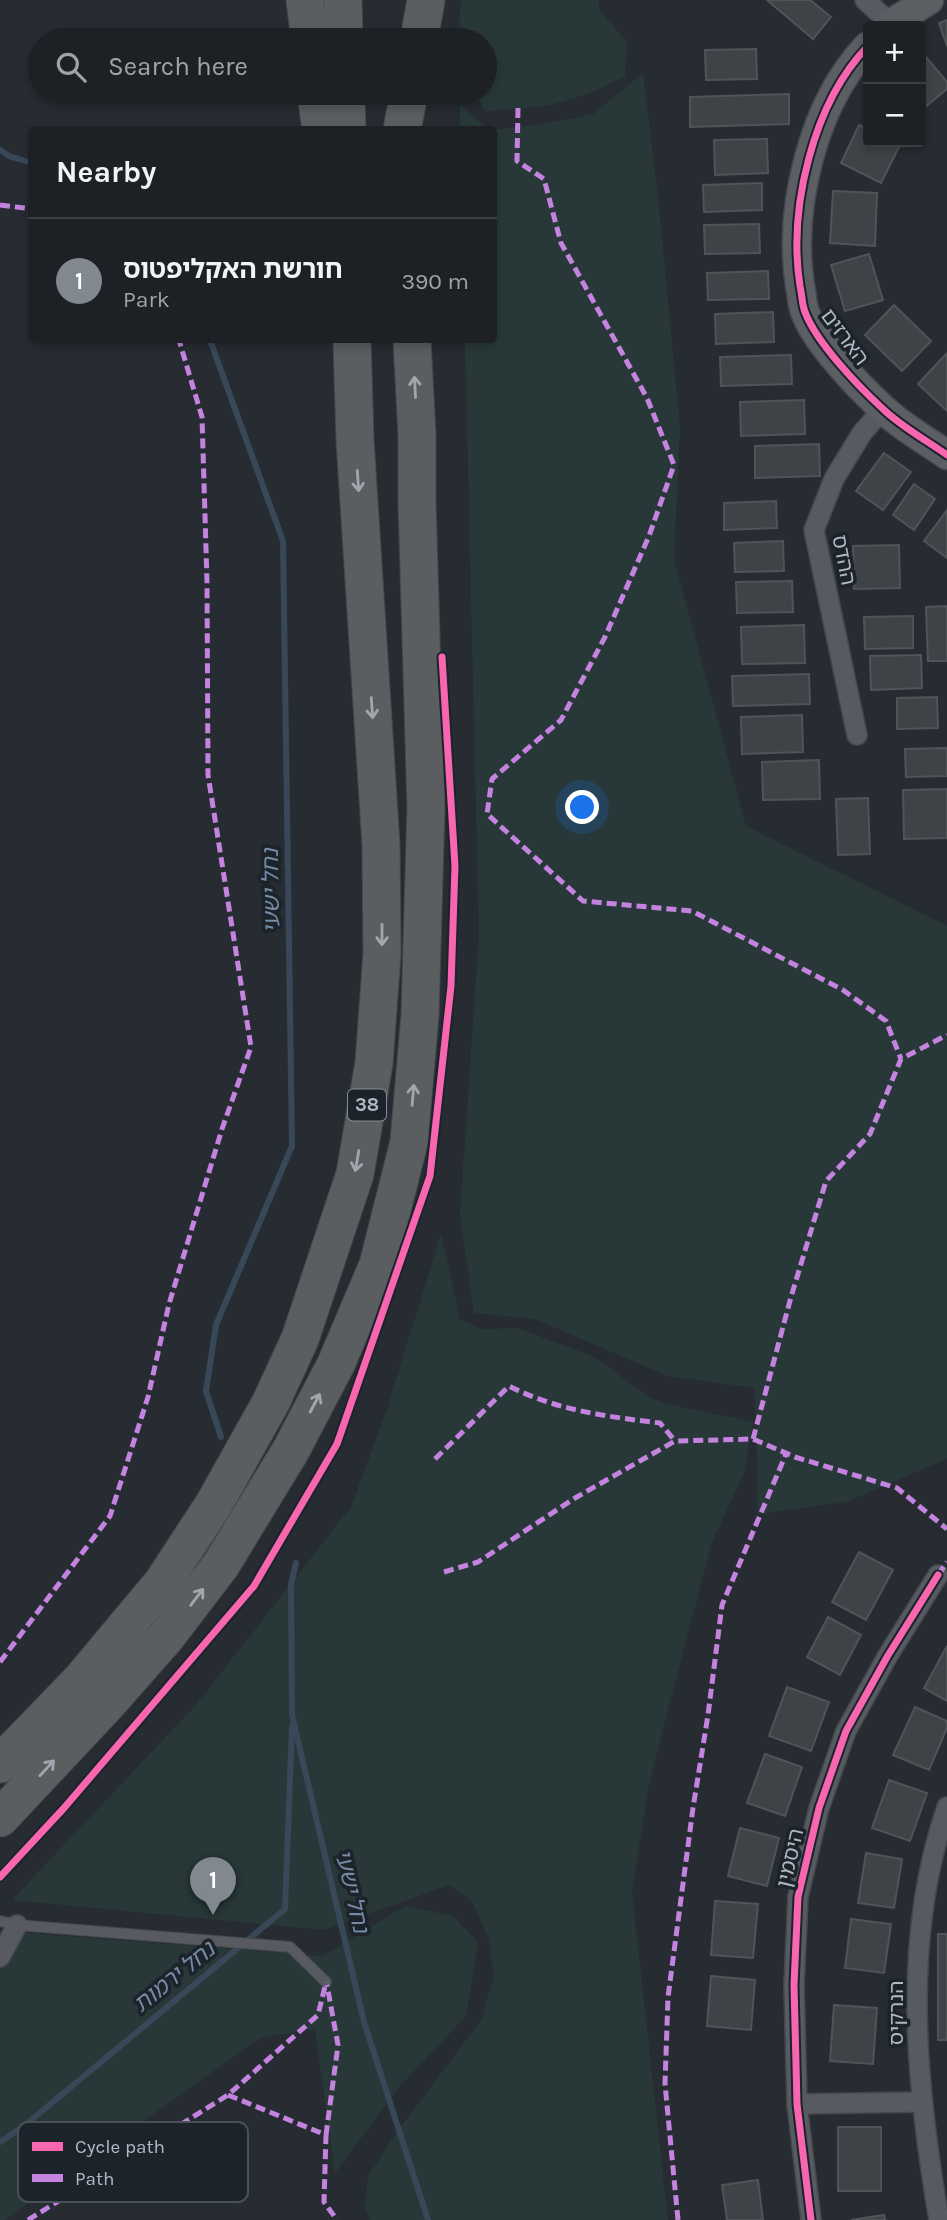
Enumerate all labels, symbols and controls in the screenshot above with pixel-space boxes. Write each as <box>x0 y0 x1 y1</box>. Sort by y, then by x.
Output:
map controls <box>863 21 926 147</box>
button: + <box>863 21 926 84</box>
search box <box>28 28 497 105</box>
icon: search <box>52 48 90 86</box>
text: Search here <box>108 51 248 82</box>
button: − <box>863 84 926 147</box>
text: Nearby <box>56 154 156 190</box>
text: חורשת האקליפטוס <box>123 254 343 285</box>
text: 1 <box>75 268 83 295</box>
text: 390 m <box>401 268 469 295</box>
text: Park <box>123 286 170 313</box>
street label: הארזים <box>816 304 874 370</box>
one-way arrow <box>408 376 421 399</box>
one-way arrow <box>351 469 364 492</box>
street label: ההדס <box>827 533 861 587</box>
one-way arrow <box>366 696 379 719</box>
your location <box>565 790 599 824</box>
water label: נחל ישעי <box>257 846 285 934</box>
one-way arrow <box>375 924 389 947</box>
one-way arrow <box>407 1085 420 1107</box>
road number: 38 <box>348 1090 386 1120</box>
one-way arrow <box>350 1149 363 1172</box>
one-way arrow <box>309 1393 322 1414</box>
one-way arrow <box>189 1588 204 1607</box>
one-way arrow <box>38 1760 55 1777</box>
street label: היסמין <box>772 1826 808 1890</box>
water label: נחל ישעי <box>329 1847 375 1938</box>
pin: 1 <box>190 1857 236 1915</box>
water label: נחל ירמות <box>128 1935 222 2018</box>
street label: הנרקיס <box>884 1981 908 2045</box>
legend <box>18 2122 248 2202</box>
text: Cycle path <box>75 2136 165 2158</box>
text: Path <box>75 2168 115 2190</box>

